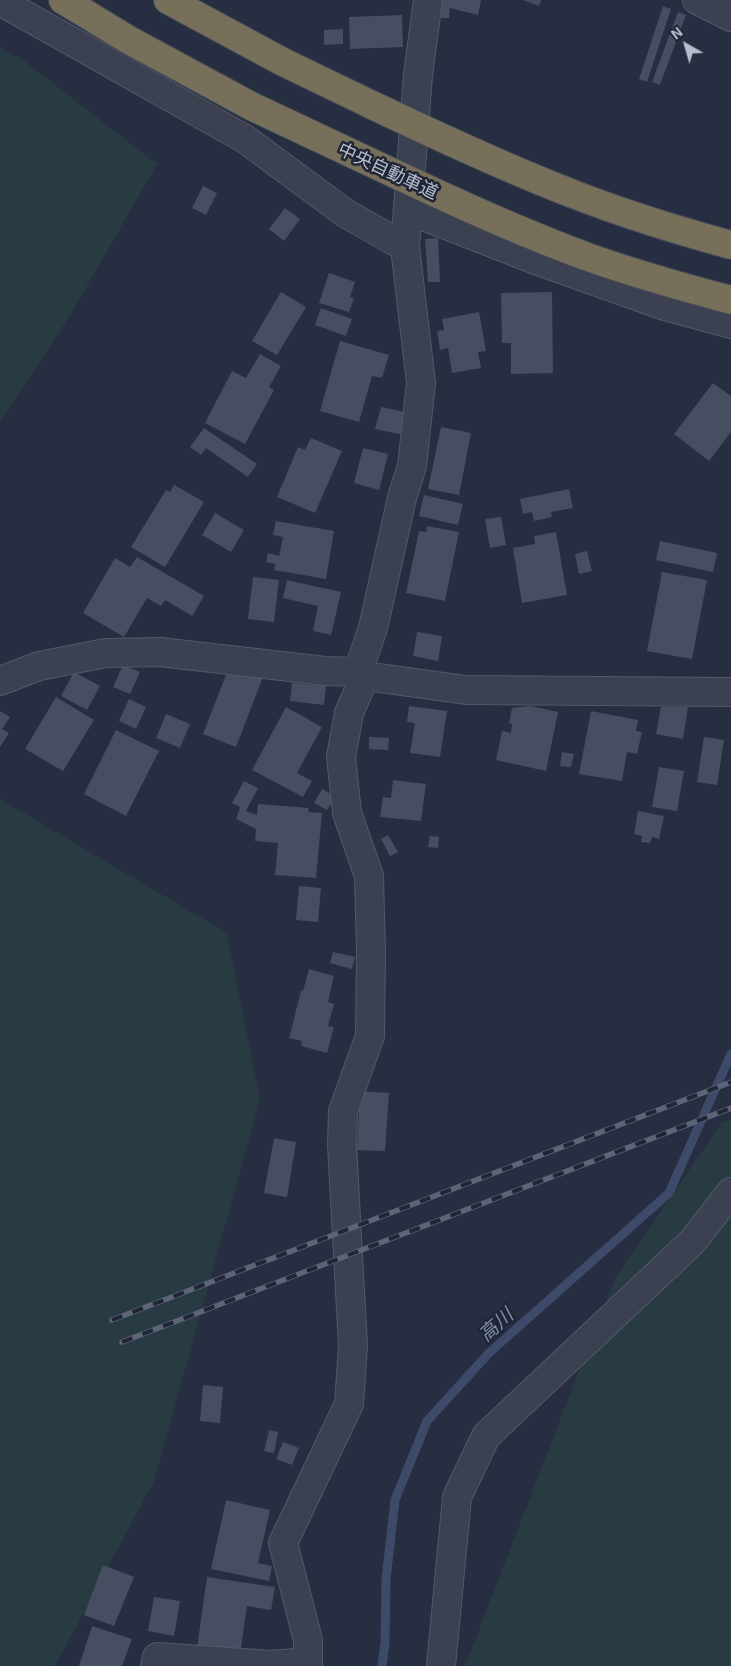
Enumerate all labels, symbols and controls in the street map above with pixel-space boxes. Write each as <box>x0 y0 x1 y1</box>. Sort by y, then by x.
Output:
north arrow <box>661 20 711 70</box>
text: N <box>667 23 686 43</box>
street label: 中央自動車道 <box>334 138 442 204</box>
water label: 高川 <box>474 1304 518 1346</box>

